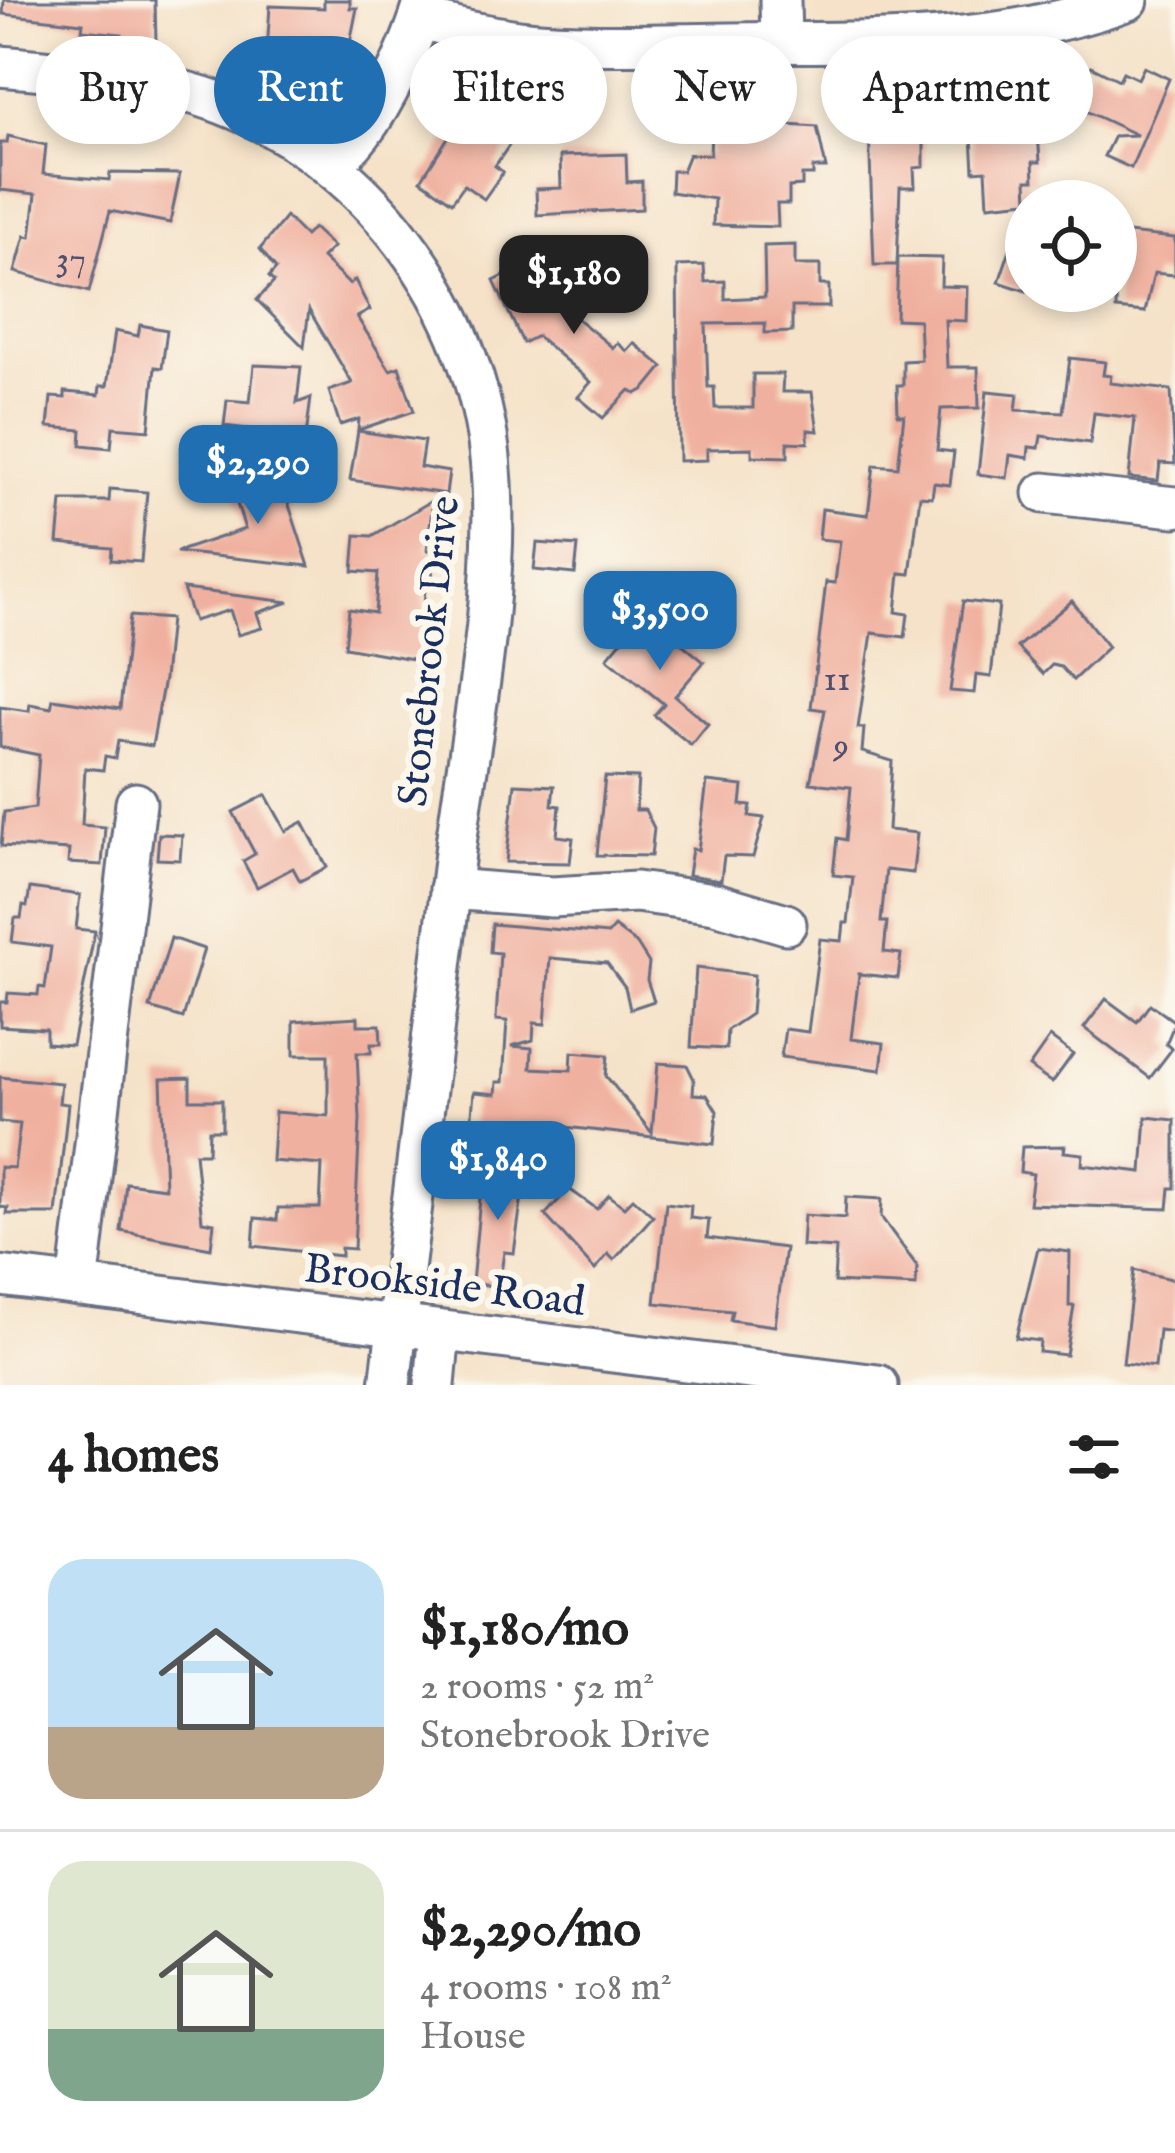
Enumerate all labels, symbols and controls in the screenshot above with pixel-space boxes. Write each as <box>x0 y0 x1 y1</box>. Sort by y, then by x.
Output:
chip: Buy <box>36 36 190 144</box>
chip: Rent <box>214 36 386 144</box>
chip: Filters <box>410 36 607 144</box>
chip: New <box>631 36 797 144</box>
chip: Apartment <box>821 36 1093 144</box>
map controls <box>1005 180 1137 312</box>
button: locate <box>1005 180 1137 312</box>
pin: $1,180 <box>476 235 672 337</box>
house number: 37 <box>56 237 86 283</box>
text: $1,180 <box>526 249 622 298</box>
pin: $2,290 <box>160 425 356 527</box>
text: $2,290 <box>206 439 310 488</box>
street label: Stonebrook Drive <box>388 493 473 809</box>
pin: $3,500 <box>562 571 758 673</box>
text: $3,500 <box>611 585 709 634</box>
house number: 11 <box>824 657 850 703</box>
house number: 9 <box>832 724 849 770</box>
pin: $1,840 <box>400 1121 596 1223</box>
text: $1,840 <box>448 1135 548 1184</box>
street label: Brookside Road <box>301 1243 589 1330</box>
icon: filters <box>1061 1424 1127 1490</box>
text: 4 homes <box>48 1425 219 1490</box>
text: $1,180/mo <box>420 1598 629 1663</box>
icon: home <box>144 1607 288 1751</box>
text: 2 rooms · 52 m² <box>420 1663 654 1712</box>
text: Stonebrook Drive <box>420 1712 710 1761</box>
text: $2,290/mo <box>420 1899 641 1964</box>
icon: home <box>144 1909 288 2053</box>
text: 4 rooms · 108 m² <box>420 1964 672 2013</box>
text: House <box>420 2013 526 2062</box>

